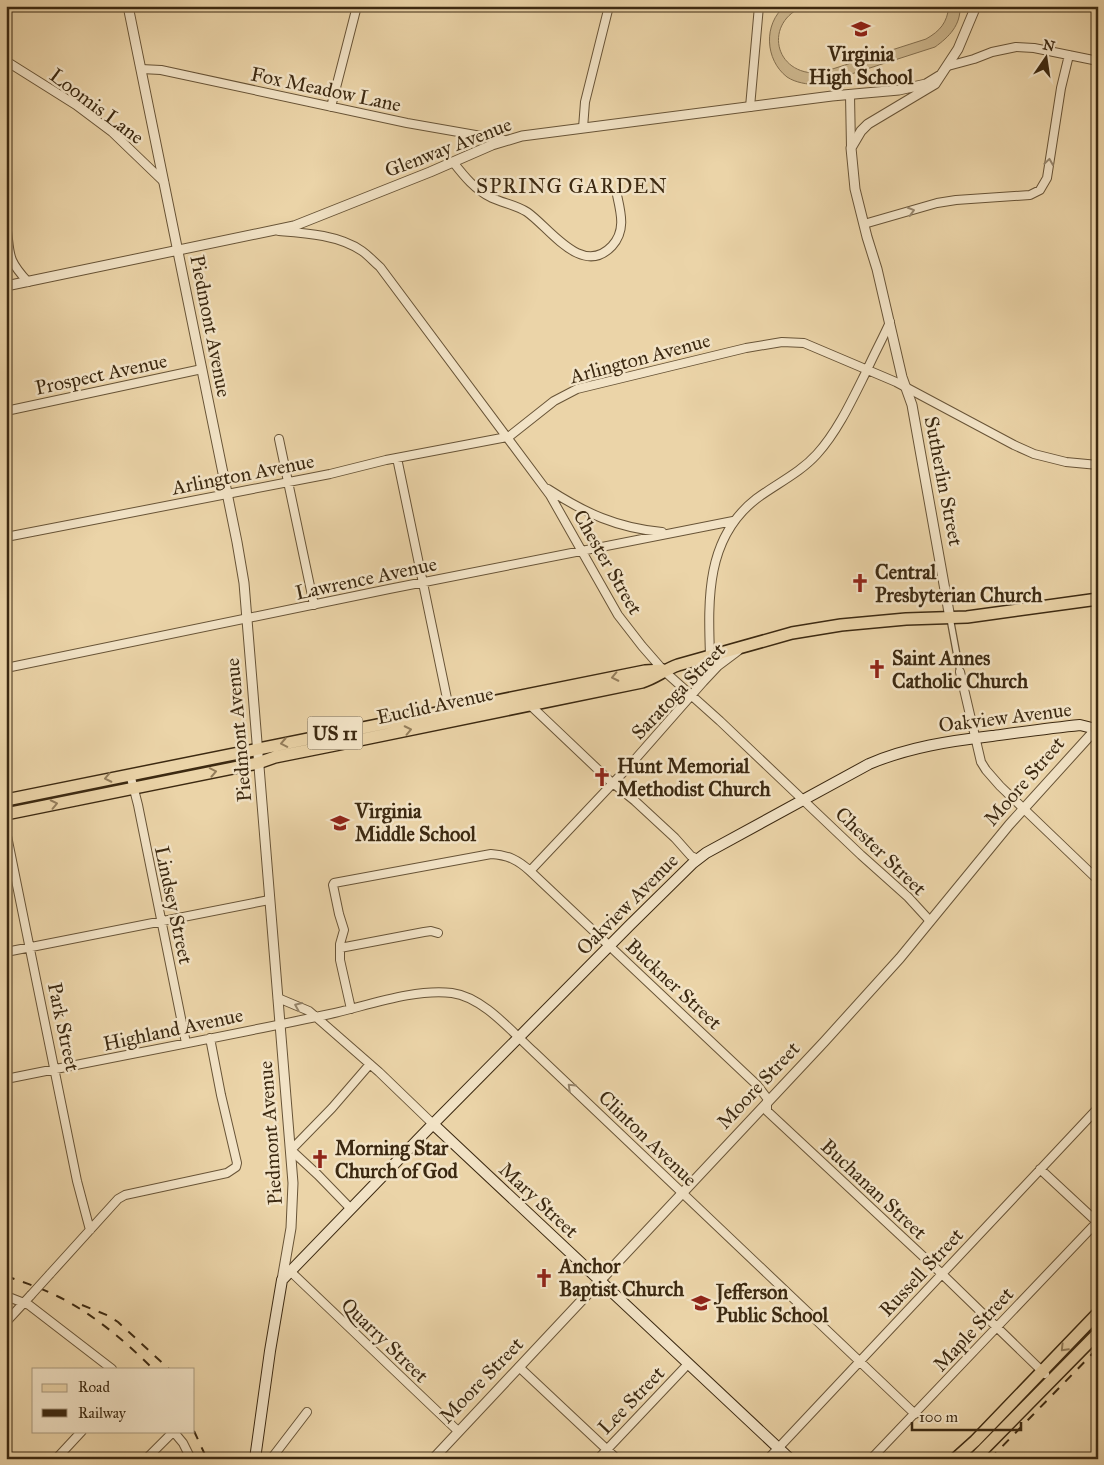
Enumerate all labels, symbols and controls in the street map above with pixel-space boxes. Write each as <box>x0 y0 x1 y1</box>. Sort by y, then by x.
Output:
school or university icon: Virginia High School <box>850 18 872 40</box>
north arrow <box>1022 32 1072 82</box>
text: N <box>1041 36 1057 55</box>
place label: Virginia High School <box>809 42 914 90</box>
street label: Fox Meadow Lane <box>249 61 403 117</box>
street label: Loomis Lane <box>45 63 149 149</box>
street label: Glenway Avenue <box>381 112 515 182</box>
one-way arrow <box>1043 158 1054 166</box>
district label: SPRING GARDEN <box>476 173 668 199</box>
one-way arrow <box>906 206 914 216</box>
street label: Piedmont Avenue <box>185 253 237 399</box>
street label: Arlington Avenue <box>566 328 713 390</box>
street label: Prospect Avenue <box>33 348 169 400</box>
street label: Sutherlin Street <box>920 414 968 548</box>
street label: Arlington Avenue <box>169 448 316 501</box>
street label: Chester Street <box>568 505 648 619</box>
street label: Lawrence Avenue <box>293 551 439 605</box>
place label: Central Presbyterian Church <box>875 560 1043 608</box>
church icon: Central Presbyterian Church <box>849 572 871 594</box>
street label: Saratoga Street <box>626 638 731 745</box>
place label: Saint Annes Catholic Church <box>892 646 1029 693</box>
street label: Piedmont Avenue <box>220 657 256 803</box>
church icon: Saint Annes Catholic Church <box>866 658 888 680</box>
one-way arrow <box>611 671 620 682</box>
street label: Euclid Avenue <box>374 681 496 729</box>
street label: Oakview Avenue <box>937 697 1073 737</box>
road number: US 11 <box>308 716 362 750</box>
one-way arrow <box>404 725 413 736</box>
street label: Moore Street <box>979 731 1069 831</box>
one-way arrow <box>280 738 289 748</box>
place label: Hunt Memorial Methodist Church <box>617 754 771 801</box>
church icon: Hunt Memorial Methodist Church <box>591 766 613 788</box>
one-way arrow <box>209 767 218 778</box>
one-way arrow <box>103 773 112 783</box>
one-way arrow <box>50 799 58 810</box>
place label: Virginia Middle School <box>354 799 476 846</box>
street label: Chester Street <box>831 802 931 900</box>
school or university icon: Virginia Middle School <box>329 812 351 834</box>
street label: Lindsey Street <box>150 844 198 966</box>
street label: Oakview Avenue <box>571 848 683 960</box>
street label: Buckner Street <box>621 934 727 1034</box>
street label: Park Street <box>43 980 85 1074</box>
street label: Highland Avenue <box>101 1002 245 1057</box>
one-way arrow <box>294 1002 303 1013</box>
street label: Moore Street <box>712 1036 804 1134</box>
street label: Piedmont Avenue <box>253 1060 287 1206</box>
one-way arrow <box>568 1084 577 1093</box>
street label: Clinton Avenue <box>594 1085 702 1191</box>
street label: Buchanan Street <box>816 1134 932 1244</box>
place label: Morning Star Church of God <box>335 1136 459 1183</box>
church icon: Morning Star Church of God <box>309 1148 331 1170</box>
street label: Mary Street <box>494 1157 584 1243</box>
street label: Russell Street <box>874 1223 968 1321</box>
place label: Anchor Baptist Church <box>557 1254 685 1302</box>
church icon: Anchor Baptist Church <box>533 1267 555 1289</box>
place label: Jefferson Public School <box>713 1280 829 1327</box>
street label: Maple Street <box>928 1282 1018 1376</box>
school or university icon: Jefferson Public School <box>690 1292 712 1314</box>
street label: Quarry Street <box>337 1293 433 1387</box>
street label: Moore Street <box>434 1332 528 1428</box>
one-way arrow <box>1061 1342 1070 1351</box>
street label: Lee Street <box>593 1361 669 1439</box>
legend <box>32 1368 195 1432</box>
text: Road <box>78 1378 110 1396</box>
scale bar <box>912 1400 1020 1432</box>
text: Railway <box>78 1404 127 1422</box>
text: 100 m <box>919 1408 959 1426</box>

